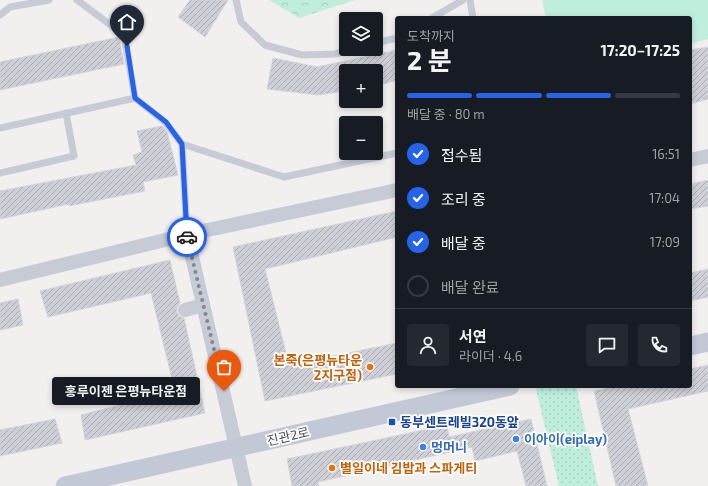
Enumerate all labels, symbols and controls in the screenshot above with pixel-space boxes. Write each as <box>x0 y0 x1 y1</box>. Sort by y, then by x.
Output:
pin <box>110 5 144 46</box>
icon: home <box>116 11 138 33</box>
map controls <box>339 12 383 160</box>
button: layers <box>339 12 383 56</box>
text: 도착까지 <box>407 28 455 44</box>
text: 17:20–17:25 <box>600 41 680 59</box>
text: 2 분 <box>407 44 452 75</box>
button: + <box>339 64 383 108</box>
text: 배달 중 · 80 m <box>407 106 485 122</box>
button: − <box>339 116 383 160</box>
icon: check <box>407 143 429 165</box>
text: 접수됨 <box>441 146 482 164</box>
text: 16:51 <box>652 146 680 162</box>
icon: check <box>407 187 429 209</box>
text: 조리 중 <box>441 190 486 208</box>
text: 17:04 <box>649 190 680 206</box>
courier <box>167 217 207 257</box>
icon: car <box>176 226 198 248</box>
icon: check <box>407 231 429 253</box>
text: 배달 중 <box>441 234 486 252</box>
text: 17:09 <box>650 234 680 250</box>
text: 배달 완료 <box>441 278 500 296</box>
button: person <box>407 324 449 366</box>
button: chat <box>586 324 628 366</box>
button: phone <box>638 324 680 366</box>
text: 서연 <box>459 327 487 345</box>
text: 라이더 · 4.6 <box>459 348 522 364</box>
pin <box>207 350 241 391</box>
place label: 본죽(은평뉴타운 2지구점) <box>274 352 362 383</box>
icon: bag <box>213 356 235 378</box>
marker: 본죽(은평뉴타운 2지구점) <box>365 362 375 372</box>
callout: 홍루이젠 은평뉴타운점 <box>52 377 200 405</box>
text: 홍루이젠 은평뉴타운점 <box>65 383 187 399</box>
place label: 동부센트레빌320동앞 <box>400 414 519 430</box>
marker: 동부센트레빌320동앞 <box>387 417 397 427</box>
street label: 진관2로 <box>265 423 311 449</box>
place label: 이아이(eiplay) <box>524 431 607 447</box>
marker: 이아이(eiplay) <box>511 434 521 444</box>
place label: 멍머니 <box>431 439 467 455</box>
marker: 멍머니 <box>418 442 428 452</box>
place label: 별일이네 김밥과 스파게티 <box>340 460 477 476</box>
marker: 별일이네 김밥과 스파게티 <box>327 463 337 473</box>

